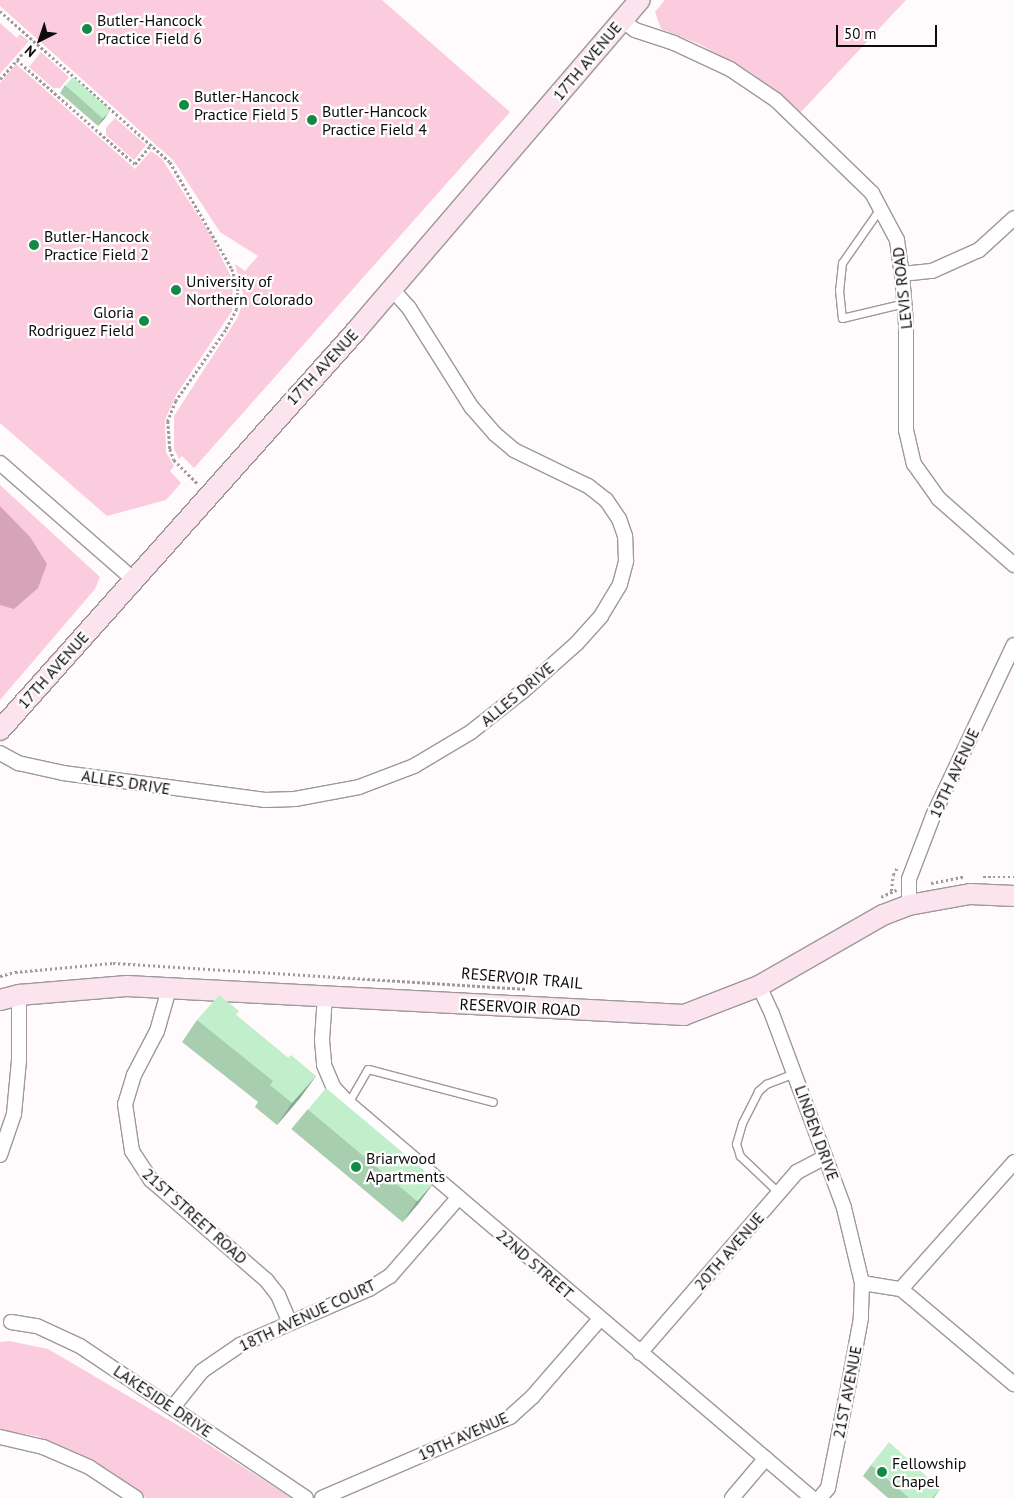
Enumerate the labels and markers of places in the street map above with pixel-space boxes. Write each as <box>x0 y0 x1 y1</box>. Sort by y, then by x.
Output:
place label: Butler-Hancock Practice Field 6 <box>97 10 202 48</box>
marker: Butler-Hancock Practice Field 6 <box>81 23 93 35</box>
place label: Butler-Hancock Practice Field 5 <box>194 86 299 124</box>
marker: Butler-Hancock Practice Field 5 <box>178 99 190 111</box>
place label: Butler-Hancock Practice Field 4 <box>322 101 427 139</box>
marker: Butler-Hancock Practice Field 4 <box>306 114 318 126</box>
place label: Butler-Hancock Practice Field 2 <box>44 226 149 264</box>
marker: Butler-Hancock Practice Field 2 <box>28 239 40 251</box>
place label: University of Northern Colorado <box>186 271 313 309</box>
marker: University of Northern Colorado <box>170 284 182 296</box>
place label: Gloria Rodriguez Field <box>28 302 134 340</box>
marker: Gloria Rodriguez Field <box>138 315 150 327</box>
place label: Briarwood Apartments <box>366 1148 445 1186</box>
marker: Briarwood Apartments <box>350 1161 362 1173</box>
place label: Fellowship Chapel <box>892 1453 966 1491</box>
marker: Fellowship Chapel <box>876 1466 888 1478</box>

